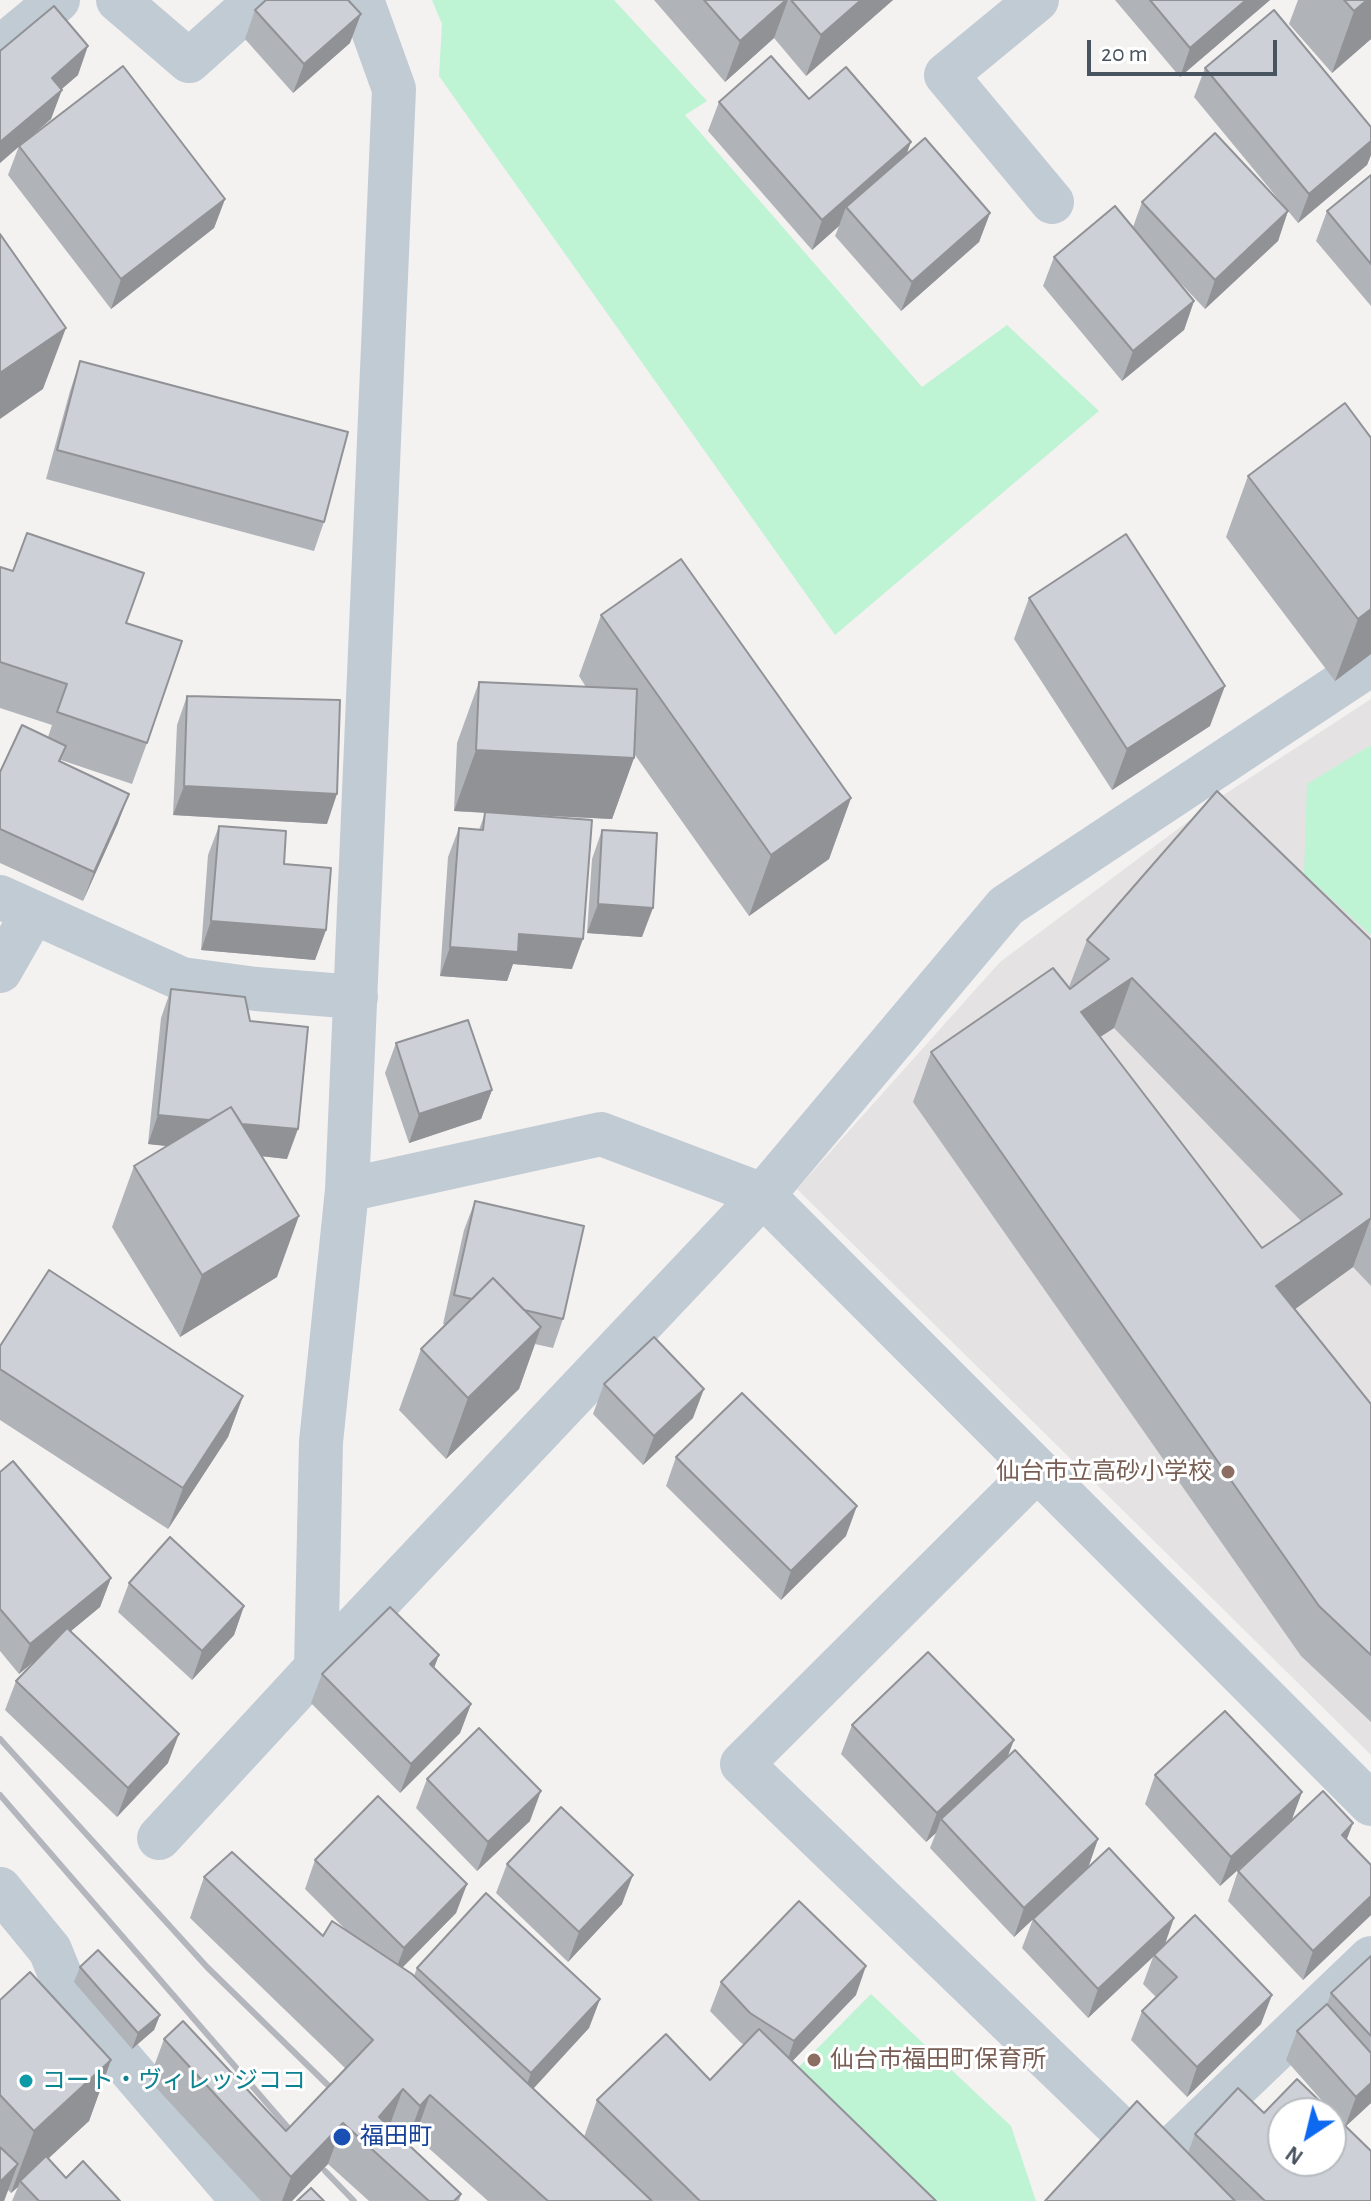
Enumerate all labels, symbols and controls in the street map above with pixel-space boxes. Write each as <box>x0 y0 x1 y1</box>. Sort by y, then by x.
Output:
scale bar <box>1091 24 1281 74</box>
text: 20 m <box>1101 42 1148 66</box>
place label: 仙台市立高砂小学校 <box>996 1458 1212 1486</box>
marker: 仙台市立高砂小学校 <box>1219 1463 1237 1481</box>
place label: 仙台市福田町保育所 <box>830 2046 1046 2074</box>
marker: 仙台市福田町保育所 <box>805 2051 823 2069</box>
place label: コート・ヴィレッジココ <box>42 2067 306 2095</box>
marker: コート・ヴィレッジココ <box>17 2072 35 2090</box>
north arrow <box>1267 2097 1347 2177</box>
place label: 福田町 <box>360 2123 432 2151</box>
marker: 福田町 <box>331 2126 353 2148</box>
text: N <box>1282 2142 1307 2168</box>

